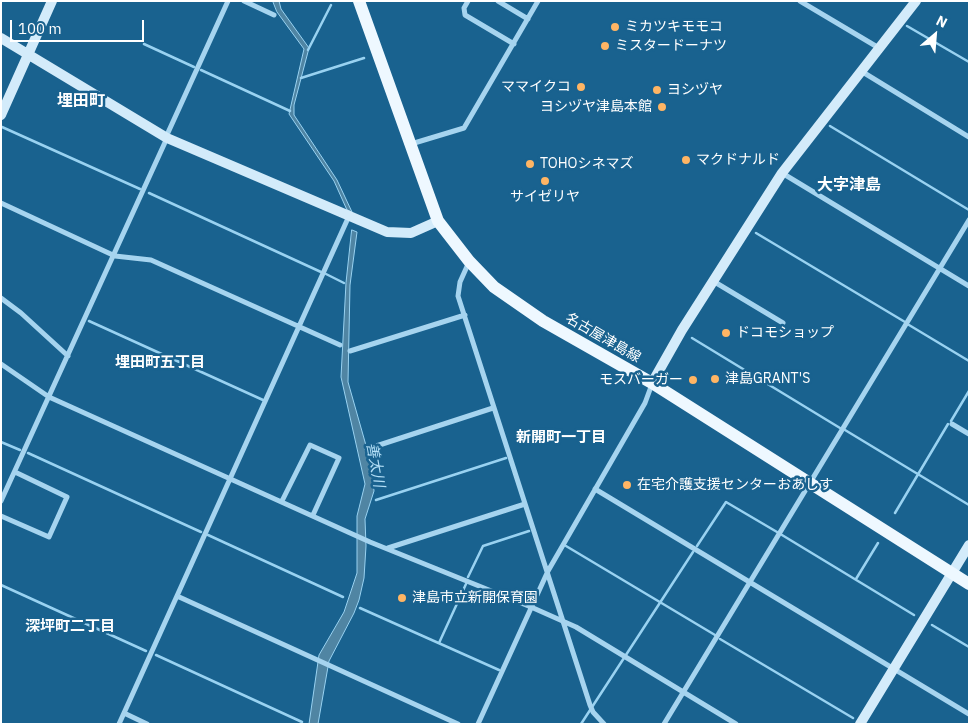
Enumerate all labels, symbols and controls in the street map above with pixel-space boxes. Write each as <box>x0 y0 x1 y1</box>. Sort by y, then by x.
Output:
scale bar <box>12 10 146 42</box>
north arrow <box>910 10 960 60</box>
text: N <box>933 11 950 32</box>
text: 100 m <box>18 19 62 38</box>
place label: ミカツキモモコ <box>625 19 723 35</box>
marker: ミカツキモモコ <box>609 21 621 33</box>
place label: ミスタードーナツ <box>615 38 727 54</box>
marker: ミスタードーナツ <box>599 40 611 52</box>
place label: ママイクコ <box>501 79 571 95</box>
marker: ママイクコ <box>575 81 587 93</box>
place label: ヨシヅヤ <box>667 82 723 98</box>
marker: ヨシヅヤ <box>651 84 663 96</box>
district label: 埋田町 <box>57 91 105 111</box>
place label: ヨシヅヤ津島本館 <box>540 99 652 115</box>
marker: ヨシヅヤ津島本館 <box>656 101 668 113</box>
place label: マクドナルド <box>696 152 780 168</box>
marker: マクドナルド <box>680 154 692 166</box>
place label: TOHOシネマズ <box>540 156 633 172</box>
marker: TOHOシネマズ <box>524 158 536 170</box>
marker: サイゼリヤ <box>539 175 551 187</box>
district label: 大字津島 <box>817 175 881 195</box>
place label: サイゼリヤ <box>510 189 580 205</box>
street label: 名古屋津島線 <box>562 310 644 366</box>
place label: ドコモショップ <box>736 325 834 341</box>
marker: ドコモショップ <box>720 327 732 339</box>
district label: 埋田町五丁目 <box>115 354 205 372</box>
place label: 津島GRANT'S <box>725 371 810 387</box>
place label: モスバーガー <box>599 372 683 388</box>
marker: 津島GRANT'S <box>709 373 721 385</box>
marker: モスバーガー <box>687 374 699 386</box>
district label: 新開町一丁目 <box>516 429 606 447</box>
water label: 善太川 <box>362 441 388 489</box>
place label: 在宅介護支援センターおあしす <box>637 477 833 493</box>
marker: 在宅介護支援センターおあしす <box>621 479 633 491</box>
place label: 津島市立新開保育園 <box>412 590 538 606</box>
marker: 津島市立新開保育園 <box>396 592 408 604</box>
district label: 深坪町二丁目 <box>25 618 115 636</box>

